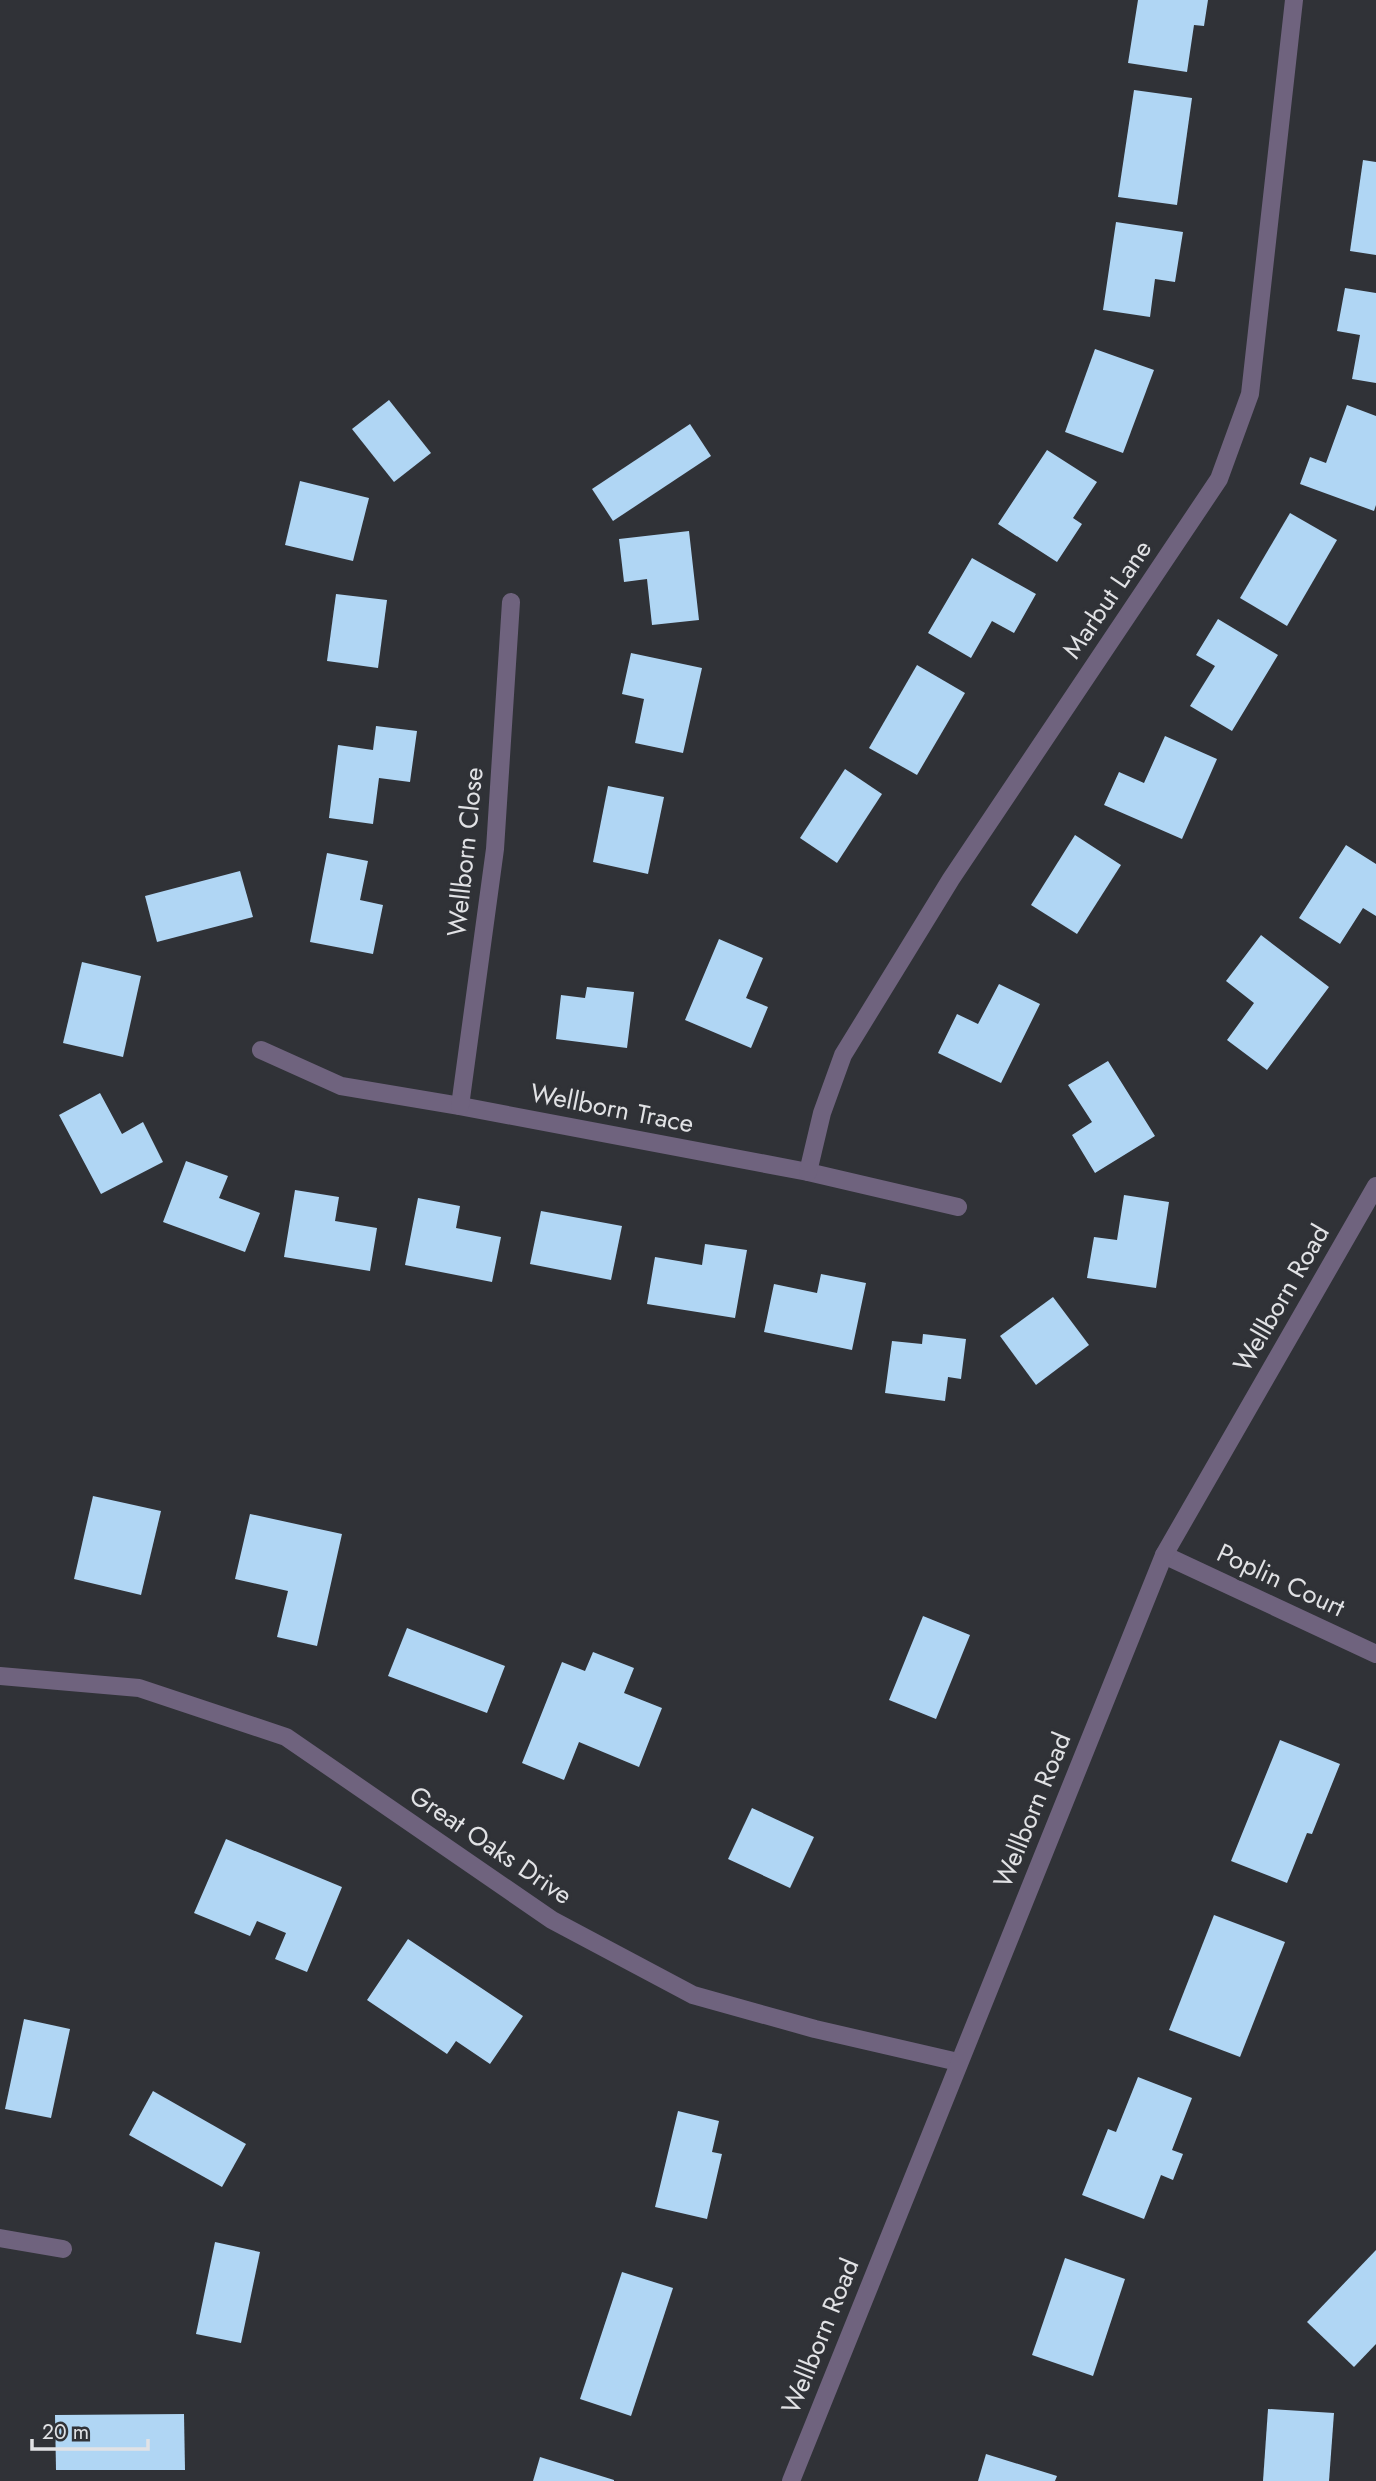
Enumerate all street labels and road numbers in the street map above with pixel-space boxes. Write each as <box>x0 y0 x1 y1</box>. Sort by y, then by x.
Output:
street label: Marbut Lane <box>1053 532 1161 666</box>
street label: Wellborn Close <box>437 765 493 939</box>
street label: Wellborn Trace <box>527 1074 697 1142</box>
street label: Wellborn Road <box>1223 1217 1339 1379</box>
street label: Poplin Court <box>1211 1534 1352 1627</box>
street label: Wellborn Road <box>984 1727 1080 1893</box>
street label: Great Oaks Drive <box>402 1776 580 1914</box>
street label: Wellborn Road <box>772 2253 868 2419</box>

